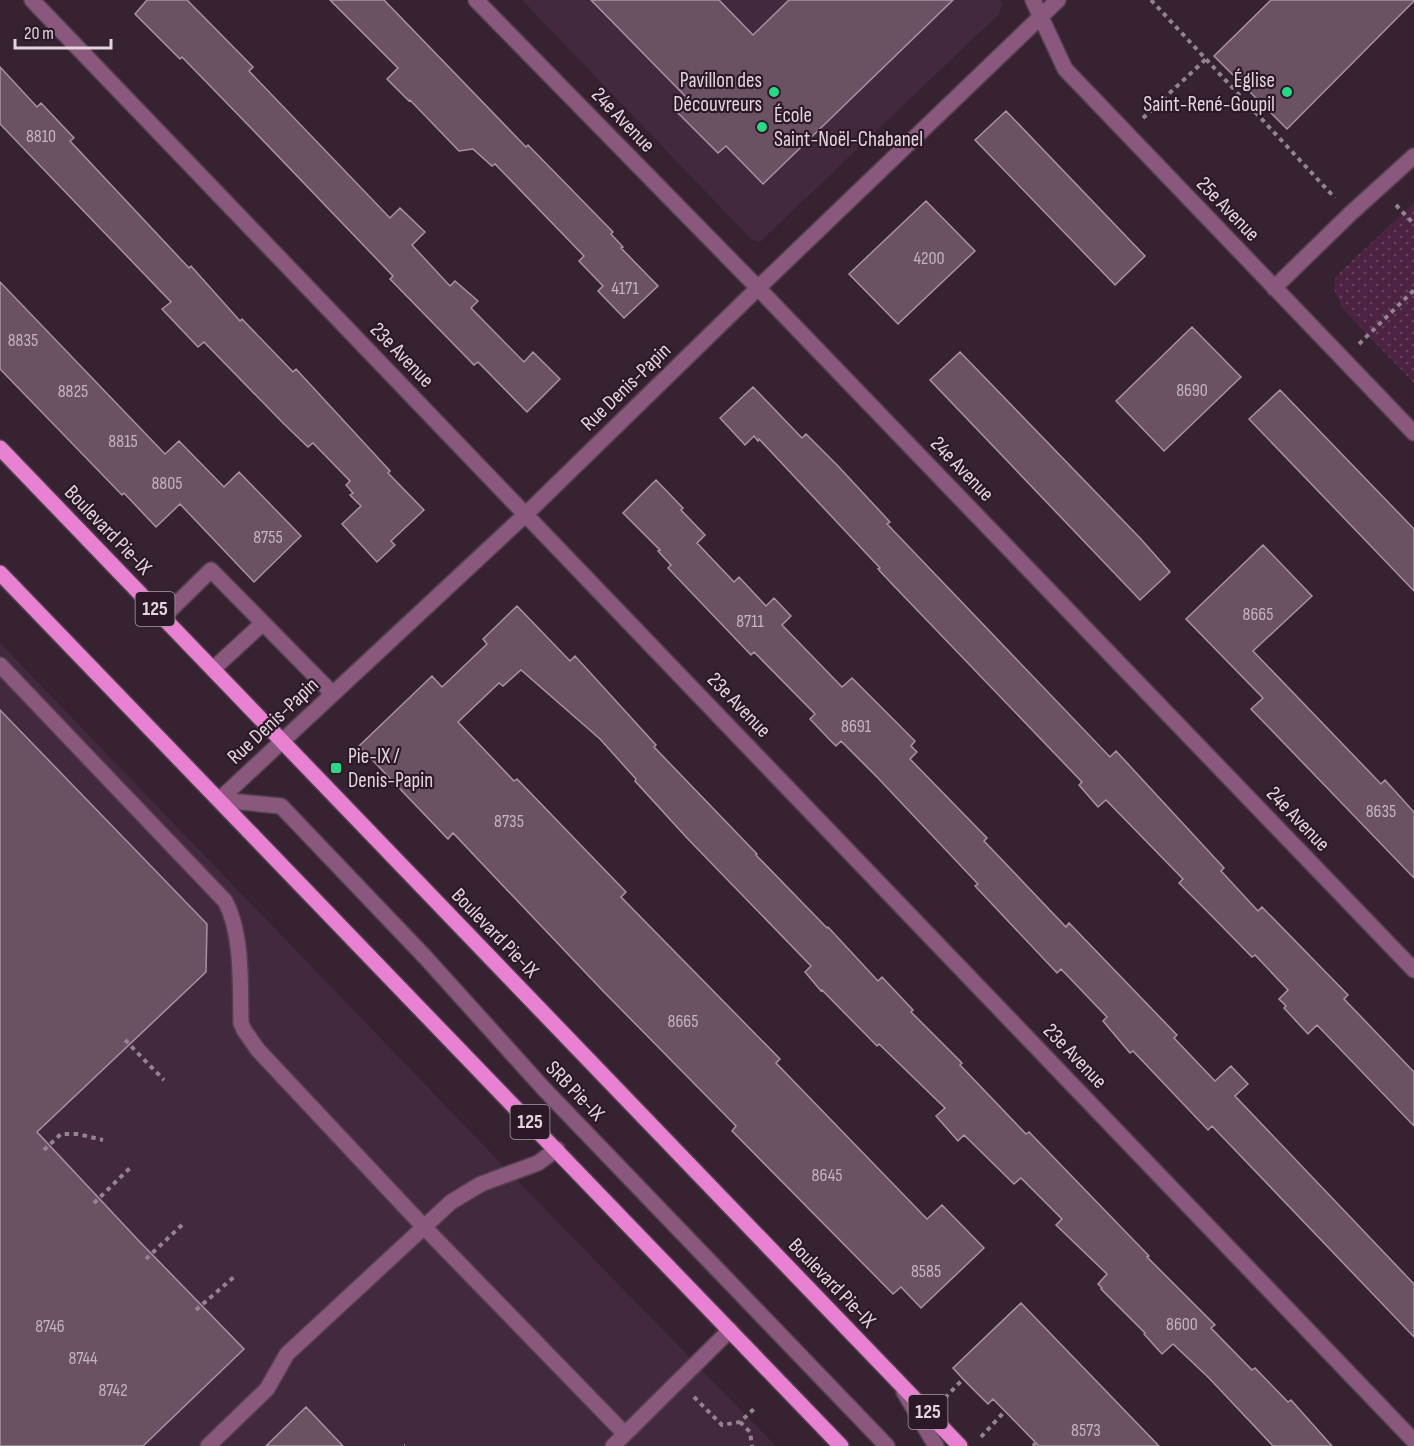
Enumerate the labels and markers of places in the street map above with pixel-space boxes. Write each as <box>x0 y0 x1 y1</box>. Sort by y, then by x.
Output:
place label: Pavillon des Découvreurs <box>673 68 762 117</box>
place label: Église Saint-René-Goupil <box>1143 68 1275 117</box>
marker: Pavillon des Découvreurs <box>767 85 781 99</box>
marker: Église Saint-René-Goupil <box>1280 85 1294 99</box>
place label: École Saint-Noël-Chabanel <box>774 103 923 152</box>
marker: École Saint-Noël-Chabanel <box>755 120 769 134</box>
place label: Pie-IX / Denis-Papin <box>348 744 433 793</box>
marker: Pie-IX / Denis-Papin <box>329 761 343 775</box>

